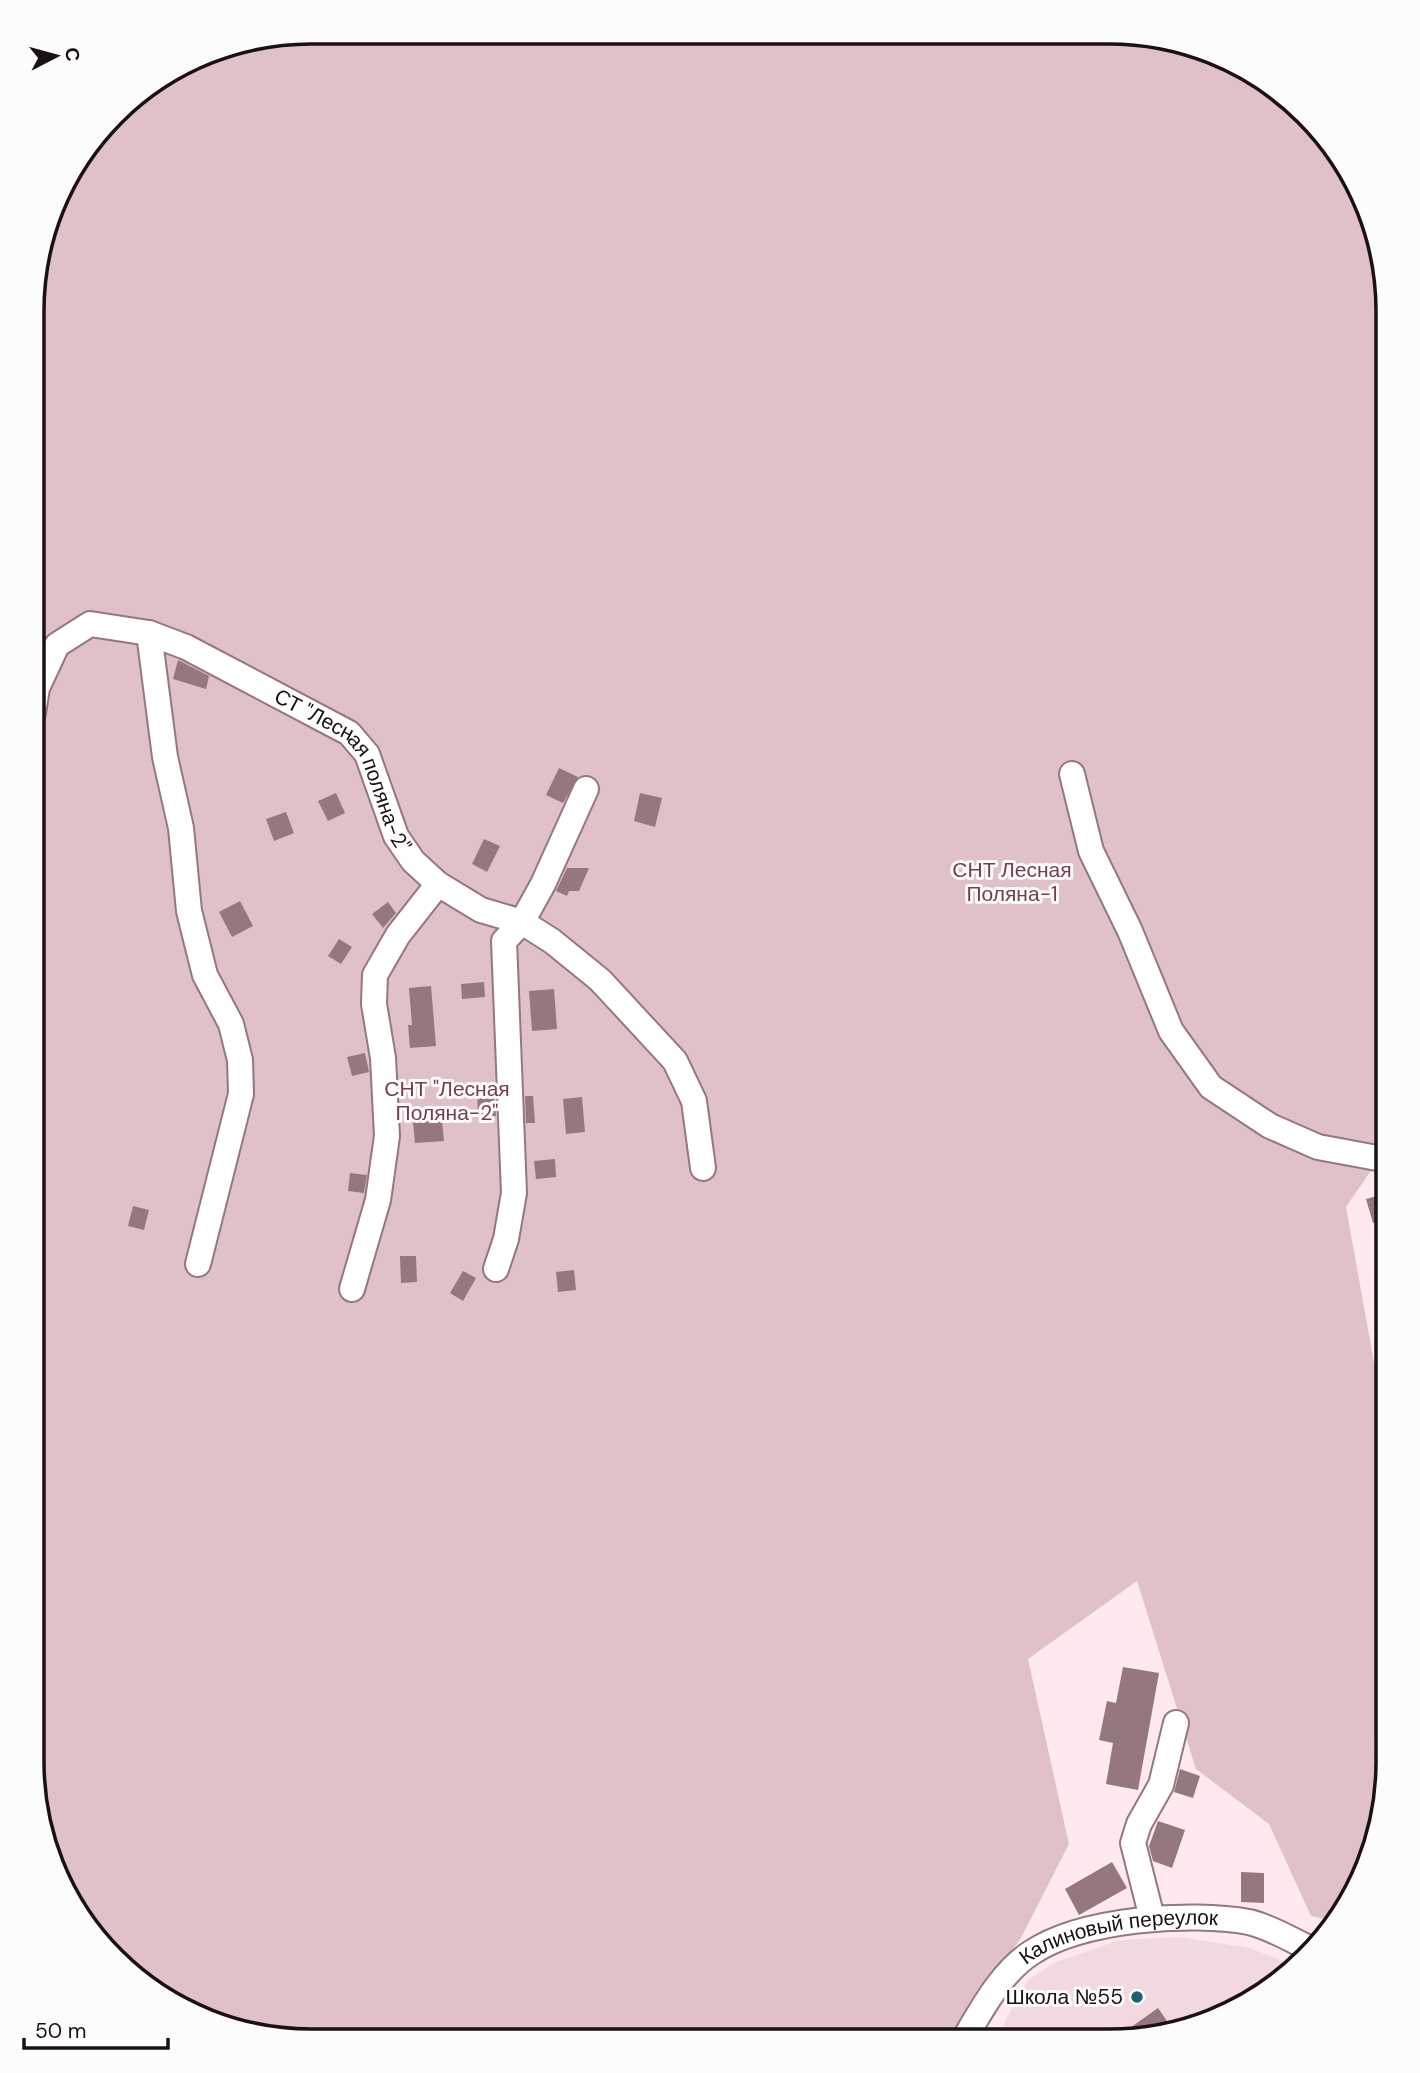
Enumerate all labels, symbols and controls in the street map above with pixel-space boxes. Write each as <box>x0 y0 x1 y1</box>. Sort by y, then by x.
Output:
north arrow <box>21 21 91 91</box>
text: С <box>59 46 86 63</box>
street label: СТ "Лесная поляна-2" <box>269 682 417 858</box>
park label: СНТ Лесная Поляна-1 <box>952 856 1072 908</box>
park label: СНТ "Лесная Поляна-2" <box>384 1075 510 1127</box>
street label: Калиновый переулок <box>1013 1903 1220 1971</box>
place label: Школа №55 <box>1005 1983 1123 2011</box>
marker: Школа №55 <box>1129 1989 1145 2005</box>
scale bar <box>24 2007 168 2050</box>
text: 50 m <box>35 2017 86 2045</box>

